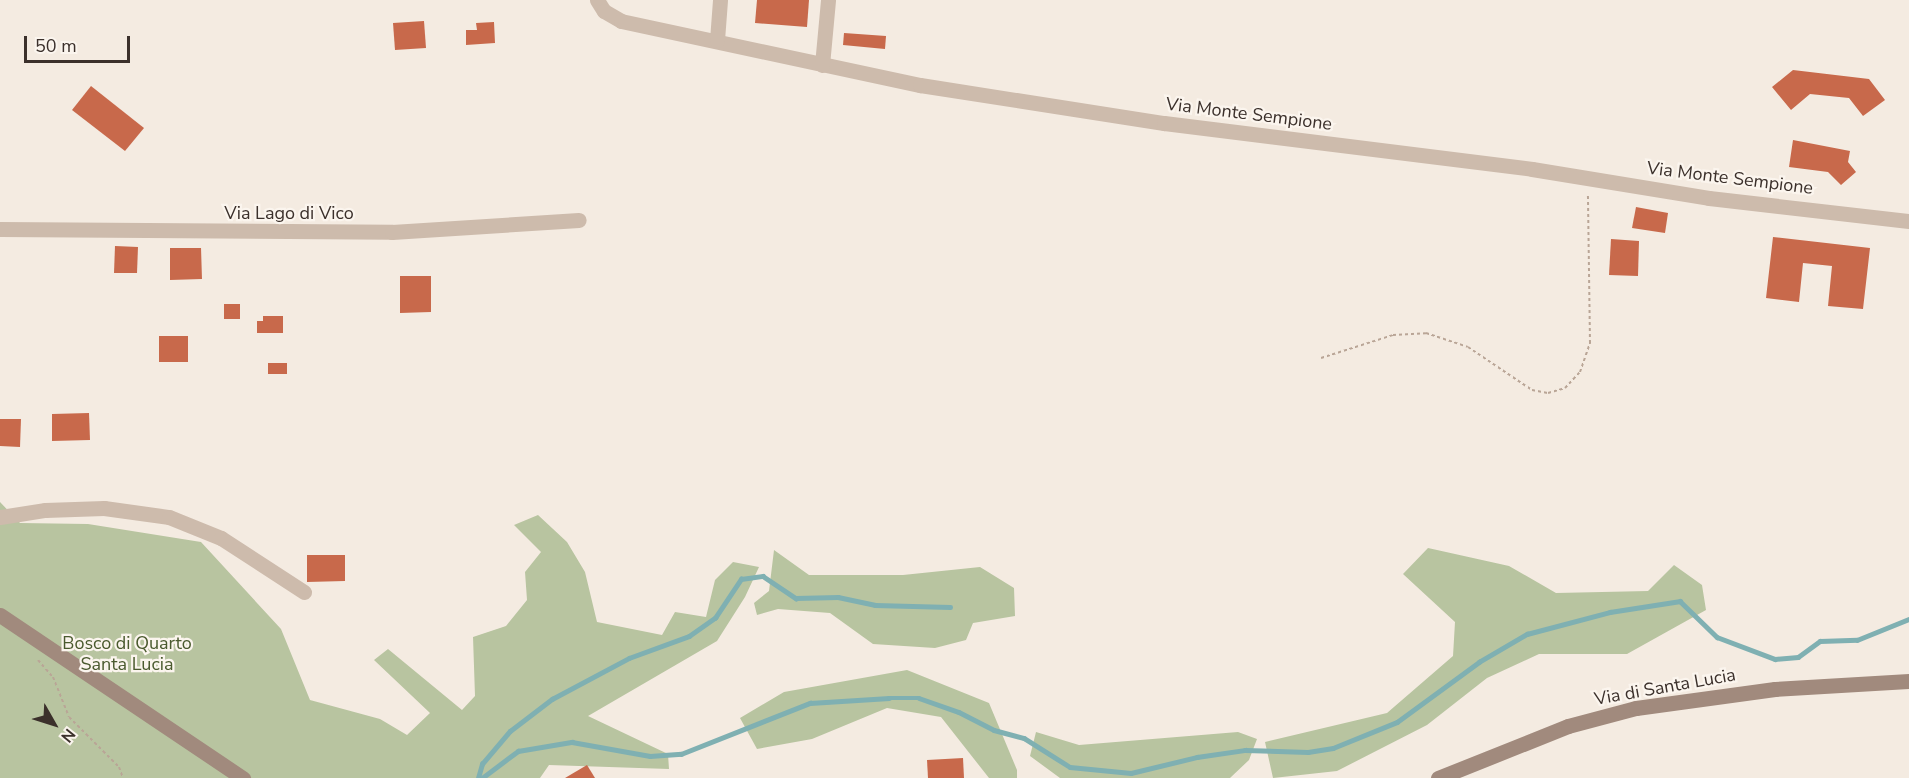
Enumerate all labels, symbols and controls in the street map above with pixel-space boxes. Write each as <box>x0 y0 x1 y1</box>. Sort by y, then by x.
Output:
scale bar <box>27 24 134 62</box>
text: 50 m <box>35 34 77 58</box>
street label: Via Monte Sempione <box>1165 93 1333 135</box>
street label: Via Monte Sempione <box>1646 157 1814 199</box>
street label: Via Lago di Vico <box>224 202 354 224</box>
park label: Bosco di Quarto Santa Lucia <box>62 633 192 676</box>
street label: Via di Santa Lucia <box>1593 664 1737 710</box>
north arrow <box>24 694 84 754</box>
text: N <box>56 724 80 747</box>

